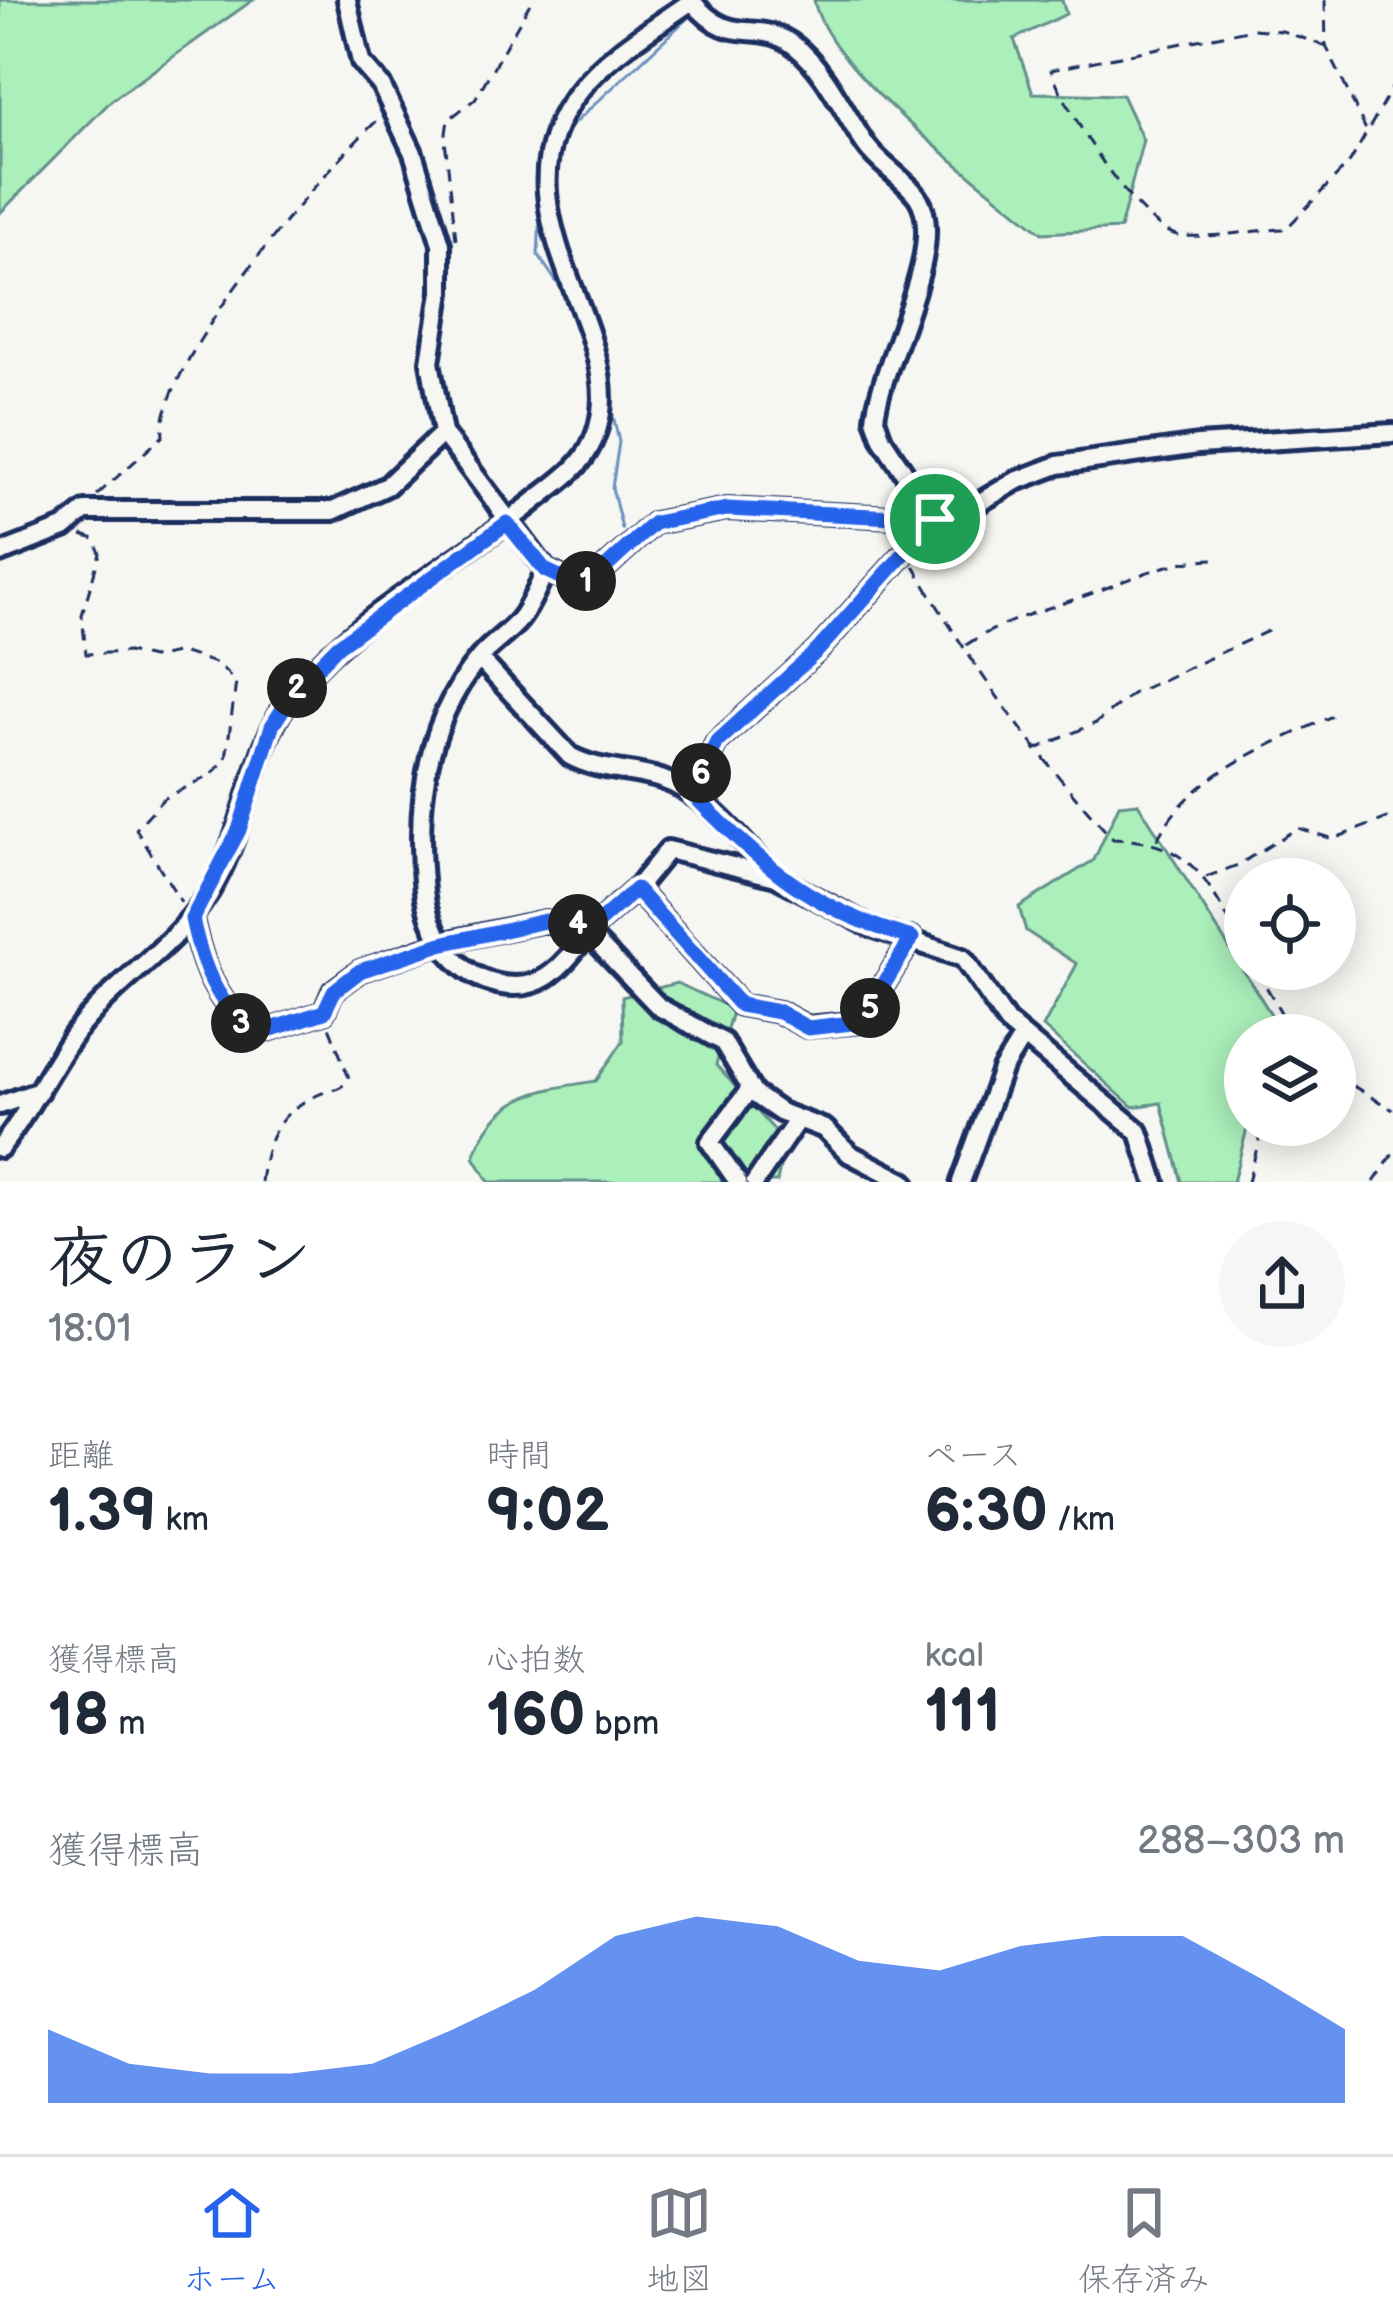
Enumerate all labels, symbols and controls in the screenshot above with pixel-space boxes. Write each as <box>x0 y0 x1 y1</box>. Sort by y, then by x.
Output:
pin <box>884 468 986 570</box>
icon: arrive <box>902 486 968 552</box>
pin: 1 <box>556 551 616 611</box>
text: 1 <box>579 561 593 601</box>
pin: 2 <box>267 658 327 718</box>
text: 2 <box>287 668 307 708</box>
pin: 6 <box>671 743 731 803</box>
text: 6 <box>691 753 711 793</box>
map controls <box>1224 858 1356 1146</box>
button: locate <box>1224 858 1356 990</box>
pin: 4 <box>548 894 608 954</box>
text: 4 <box>568 904 588 944</box>
pin: 5 <box>840 978 900 1038</box>
text: 5 <box>860 988 880 1028</box>
pin: 3 <box>211 993 271 1053</box>
text: 3 <box>231 1003 251 1043</box>
button: layers <box>1224 1014 1356 1146</box>
text: 夜のラン <box>48 1221 312 1300</box>
button: share <box>1219 1221 1345 1347</box>
text: 18:01 <box>48 1306 132 1353</box>
text: 距離 <box>48 1436 114 1476</box>
text: 時間 <box>486 1436 552 1476</box>
text: ペース <box>925 1436 1022 1476</box>
text: 1.39 <box>48 1476 157 1548</box>
text: 9:02 <box>486 1476 609 1548</box>
text: 6:30 <box>925 1476 1048 1548</box>
text: km <box>157 1500 209 1540</box>
text: /km <box>1048 1500 1115 1540</box>
text: kcal <box>925 1636 984 1676</box>
text: 獲得標高 <box>48 1640 180 1680</box>
text: 心拍数 <box>486 1640 585 1680</box>
text: 111 <box>925 1676 1000 1748</box>
text: 18 <box>48 1680 109 1752</box>
text: 160 <box>486 1680 585 1752</box>
text: m <box>109 1704 146 1744</box>
text: bpm <box>585 1704 659 1744</box>
text: 288–303 m <box>1137 1818 1345 1865</box>
text: 獲得標高 <box>48 1828 204 1875</box>
tab: ホーム <box>183 2180 281 2300</box>
tab: 地図 <box>646 2180 712 2300</box>
tab: 保存済み <box>1078 2180 1210 2300</box>

